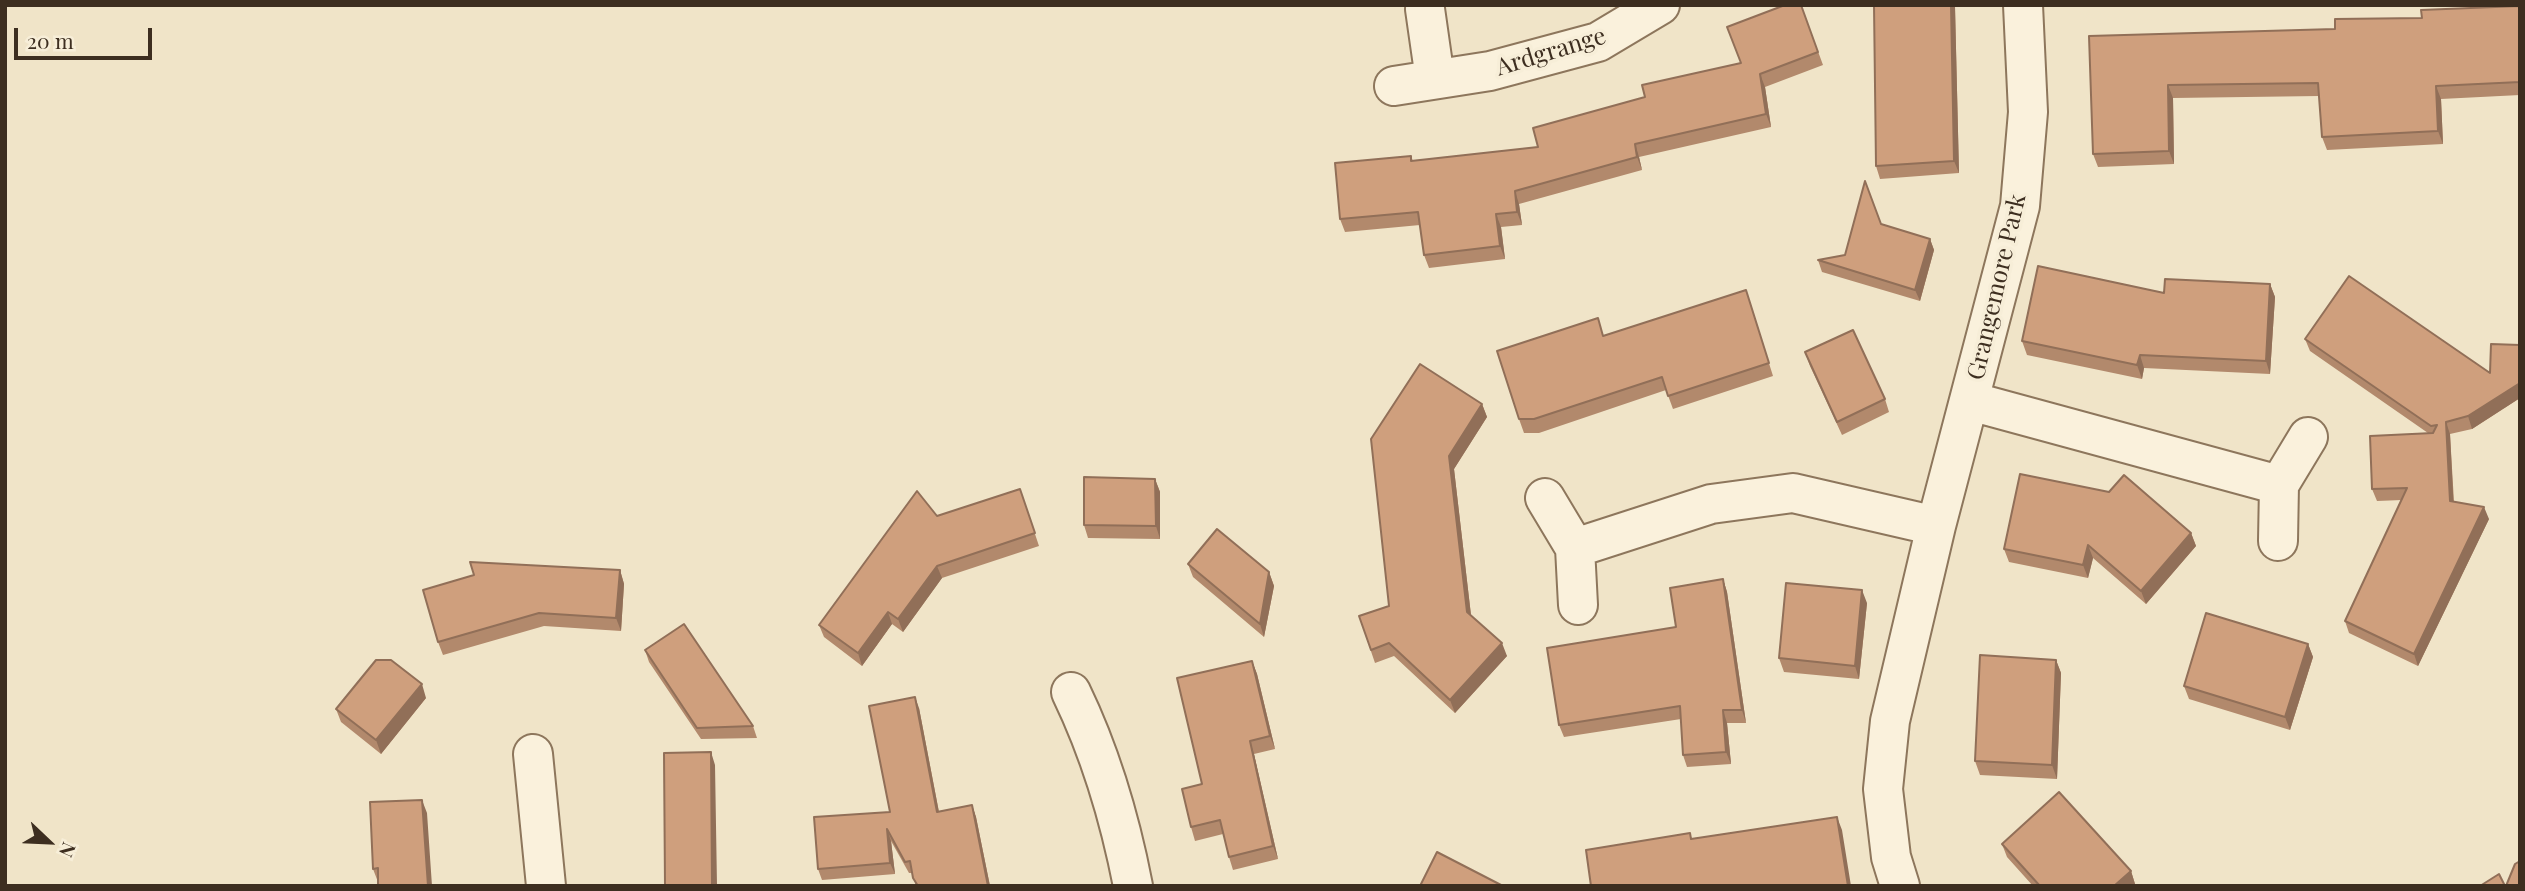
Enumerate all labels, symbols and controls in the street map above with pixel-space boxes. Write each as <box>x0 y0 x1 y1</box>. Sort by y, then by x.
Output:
scale bar <box>18 14 156 58</box>
street label: Ardgrange <box>1493 22 1609 82</box>
text: 20 m <box>27 26 74 54</box>
street label: Grangemore Park <box>1962 191 2032 383</box>
north arrow <box>14 807 84 877</box>
text: N <box>54 839 83 862</box>

